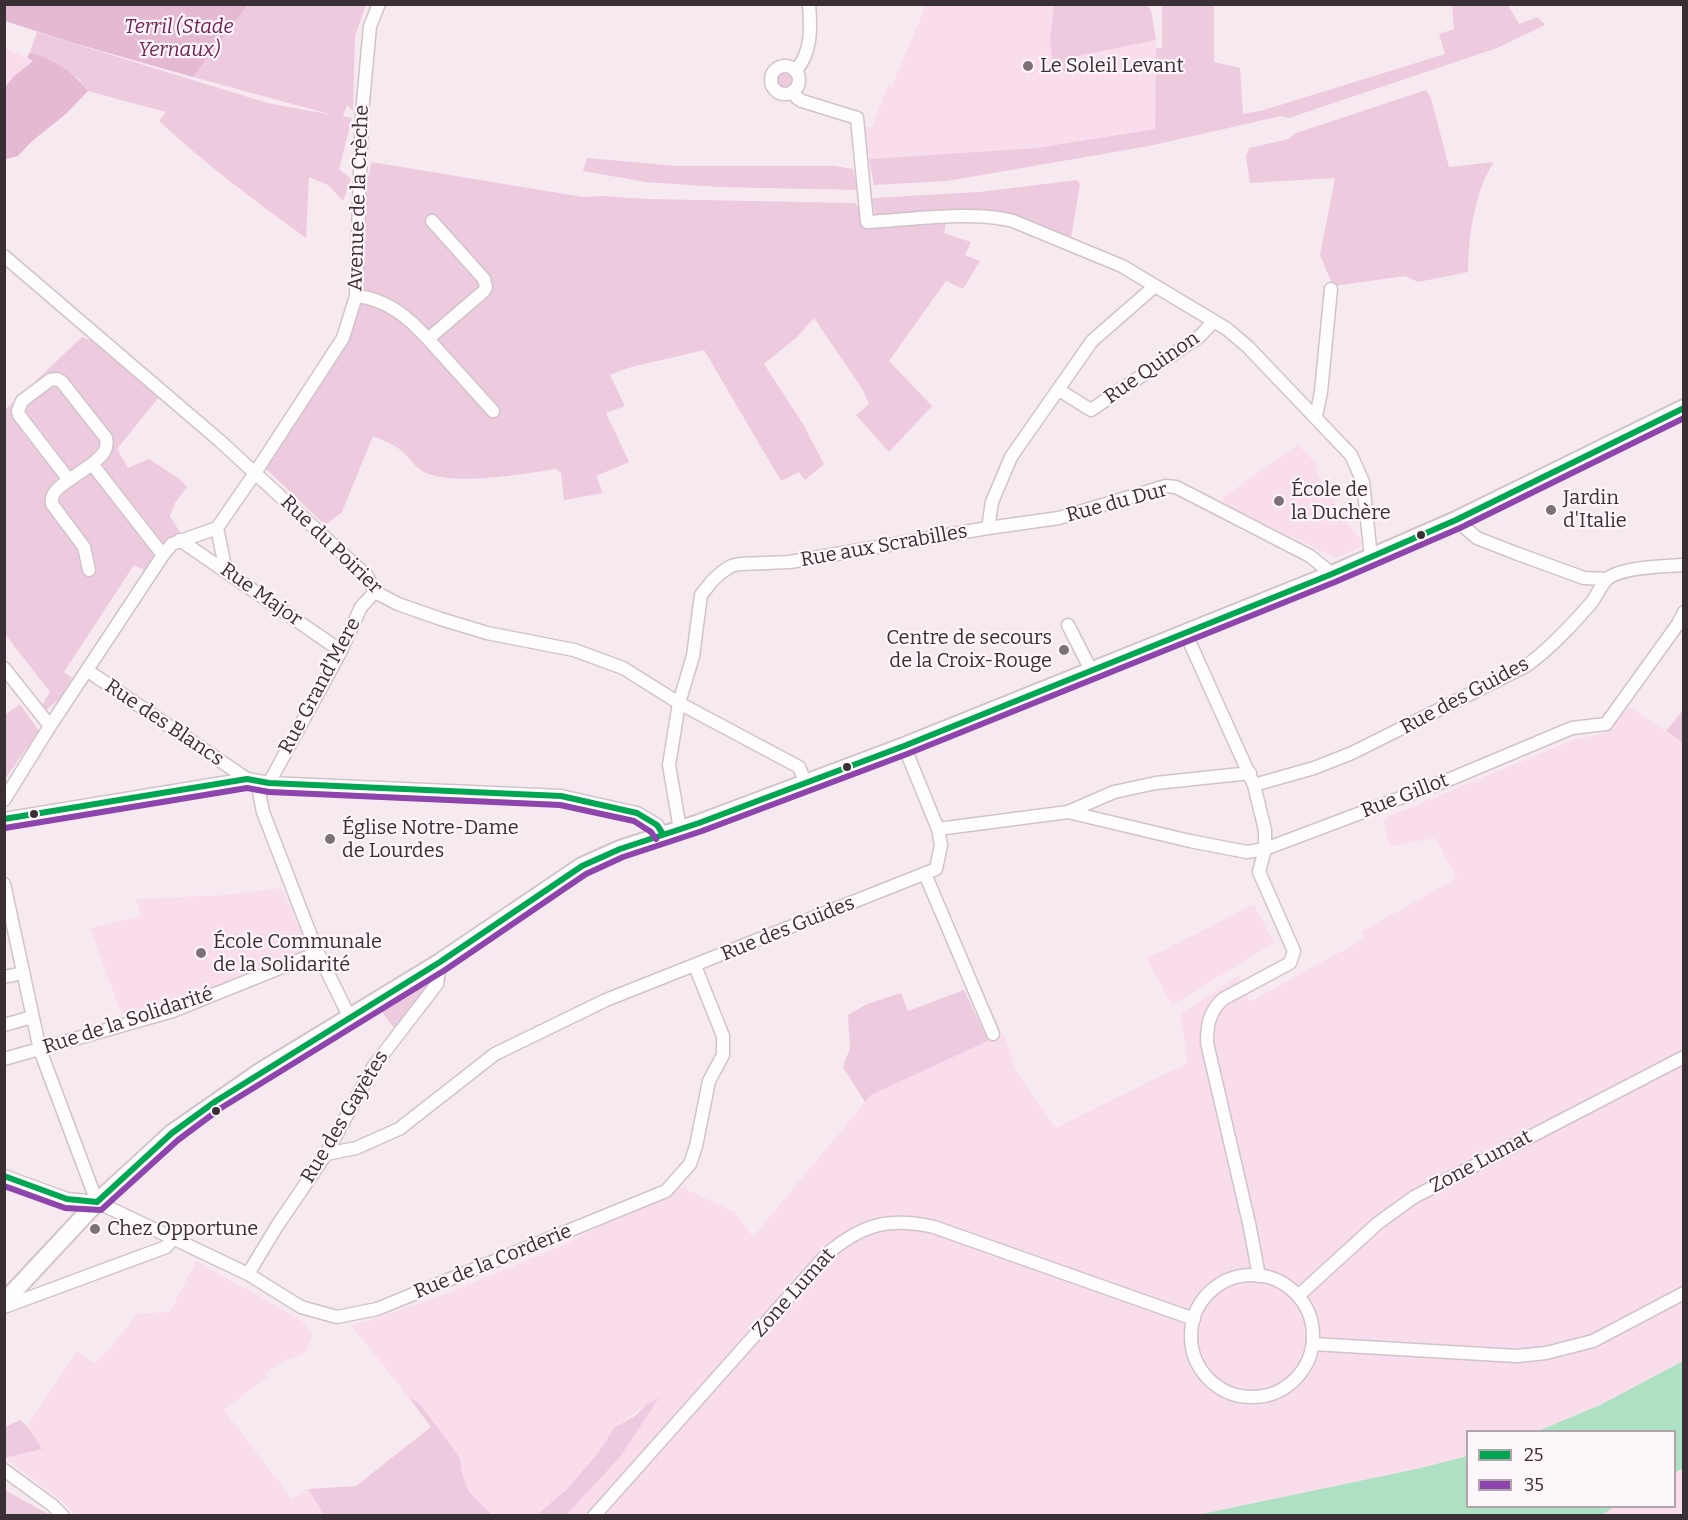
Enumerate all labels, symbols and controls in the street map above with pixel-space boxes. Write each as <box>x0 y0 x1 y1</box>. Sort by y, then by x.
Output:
park label: Terril (Stade Yernaux) <box>124 15 234 62</box>
place label: Le Soleil Levant <box>1040 54 1184 78</box>
marker: Le Soleil Levant <box>1021 59 1035 73</box>
street label: Avenue de la Crèche <box>344 104 374 292</box>
street label: Rue Quinon <box>1100 327 1204 409</box>
street label: Rue du Dur <box>1064 478 1170 528</box>
place label: École de la Duchère <box>1291 478 1391 525</box>
place label: Jardin d'Italie <box>1563 486 1627 533</box>
street label: Rue du Poirier <box>275 491 387 599</box>
marker: École de la Duchère <box>1272 494 1286 508</box>
marker: Jardin d'Italie <box>1544 503 1558 517</box>
street label: Rue aux Scrabilles <box>799 520 969 572</box>
unlabelled marker <box>1415 529 1427 541</box>
street label: Rue Major <box>215 558 307 632</box>
street label: Rue Grand'Mere <box>274 614 366 758</box>
place label: Centre de secours de la Croix-Rouge <box>886 626 1052 673</box>
marker: Centre de secours de la Croix-Rouge <box>1057 643 1071 657</box>
street label: Rue des Guides <box>1397 652 1533 740</box>
street label: Rue des Blancs <box>100 674 228 772</box>
unlabelled marker <box>841 761 853 773</box>
street label: Rue Gillot <box>1358 768 1452 824</box>
unlabelled marker <box>28 808 40 820</box>
place label: Église Notre-Dame de Lourdes <box>342 816 519 863</box>
marker: Église Notre-Dame de Lourdes <box>323 832 337 846</box>
street label: Rue des Guides <box>718 891 858 967</box>
place label: École Communale de la Solidarité <box>213 930 382 977</box>
marker: École Communale de la Solidarité <box>194 946 208 960</box>
street label: Rue de la Solidarité <box>40 982 216 1060</box>
street label: Rue des Gayètes <box>296 1047 394 1187</box>
unlabelled marker <box>210 1105 222 1117</box>
street label: Zone Lumat <box>1426 1125 1536 1199</box>
place label: Chez Opportune <box>107 1217 258 1241</box>
street label: Rue de la Corderie <box>411 1219 575 1305</box>
marker: Chez Opportune <box>88 1222 102 1236</box>
street label: Zone Lumat <box>748 1243 840 1343</box>
legend <box>1466 1430 1676 1508</box>
text: 25 <box>1524 1444 1543 1466</box>
text: 35 <box>1524 1474 1544 1496</box>

